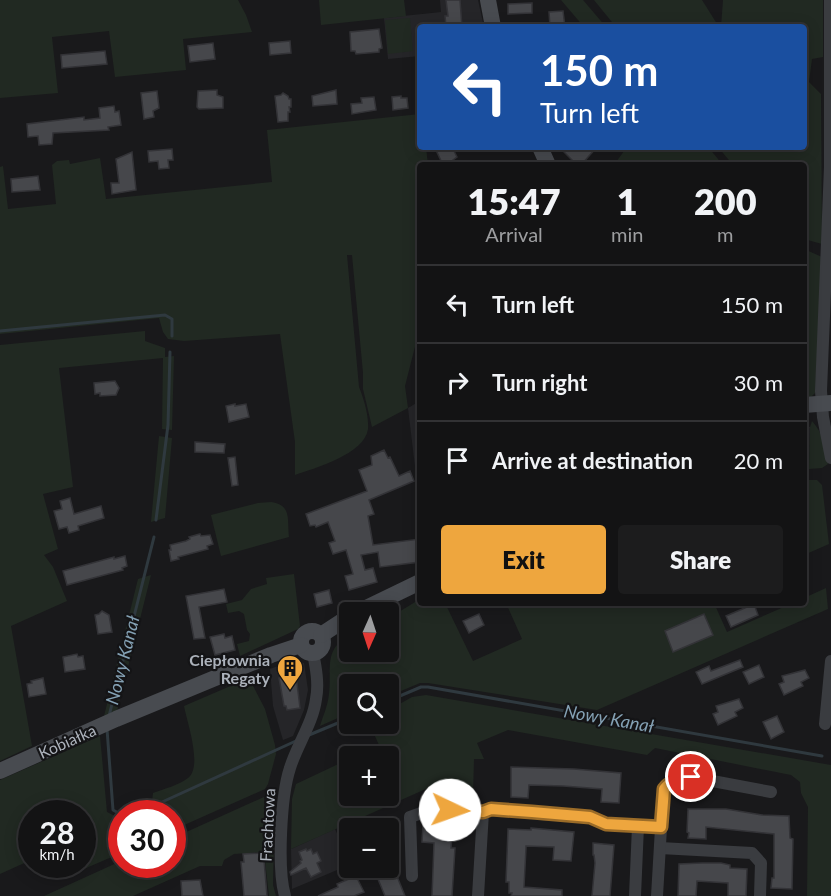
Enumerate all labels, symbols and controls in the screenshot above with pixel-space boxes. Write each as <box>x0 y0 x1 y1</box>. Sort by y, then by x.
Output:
text: 150 m <box>540 45 658 95</box>
icon: left <box>441 48 519 126</box>
text: Turn left <box>540 96 639 129</box>
text: 15:47 <box>467 179 561 223</box>
text: 1 <box>617 179 638 223</box>
text: 200 <box>694 179 757 223</box>
text: Arrival <box>485 222 543 246</box>
text: min <box>611 222 643 246</box>
text: m <box>717 222 733 246</box>
icon: left <box>441 288 474 321</box>
text: Turn left <box>492 291 574 318</box>
text: 150 m <box>721 291 783 318</box>
icon: right <box>441 366 474 399</box>
text: Turn right <box>492 369 587 396</box>
text: 30 m <box>734 369 783 396</box>
icon: arrive <box>441 444 474 477</box>
text: Arrive at destination <box>492 447 693 474</box>
text: 20 m <box>734 447 783 474</box>
button: Exit <box>441 525 606 594</box>
button: Share <box>618 525 783 594</box>
north arrow <box>339 602 399 662</box>
map controls <box>339 602 399 878</box>
water label: Nowy Kanał <box>100 612 144 707</box>
place label: Ciepłownia Regaty <box>189 650 271 687</box>
building icon: Ciepłownia Regaty <box>275 653 305 691</box>
button: search <box>339 674 399 734</box>
water label: Nowy Kanał <box>562 699 656 737</box>
street label: Kobiałka <box>35 720 99 762</box>
button: + <box>339 746 399 806</box>
pin <box>665 751 716 802</box>
icon: arrive <box>674 760 707 793</box>
position arrow <box>418 778 482 842</box>
street label: Frachtowa <box>256 788 278 862</box>
speed limit sign: 30 <box>108 800 186 878</box>
text: 28 <box>40 814 74 850</box>
button: − <box>339 818 399 878</box>
text: km/h <box>39 845 75 863</box>

